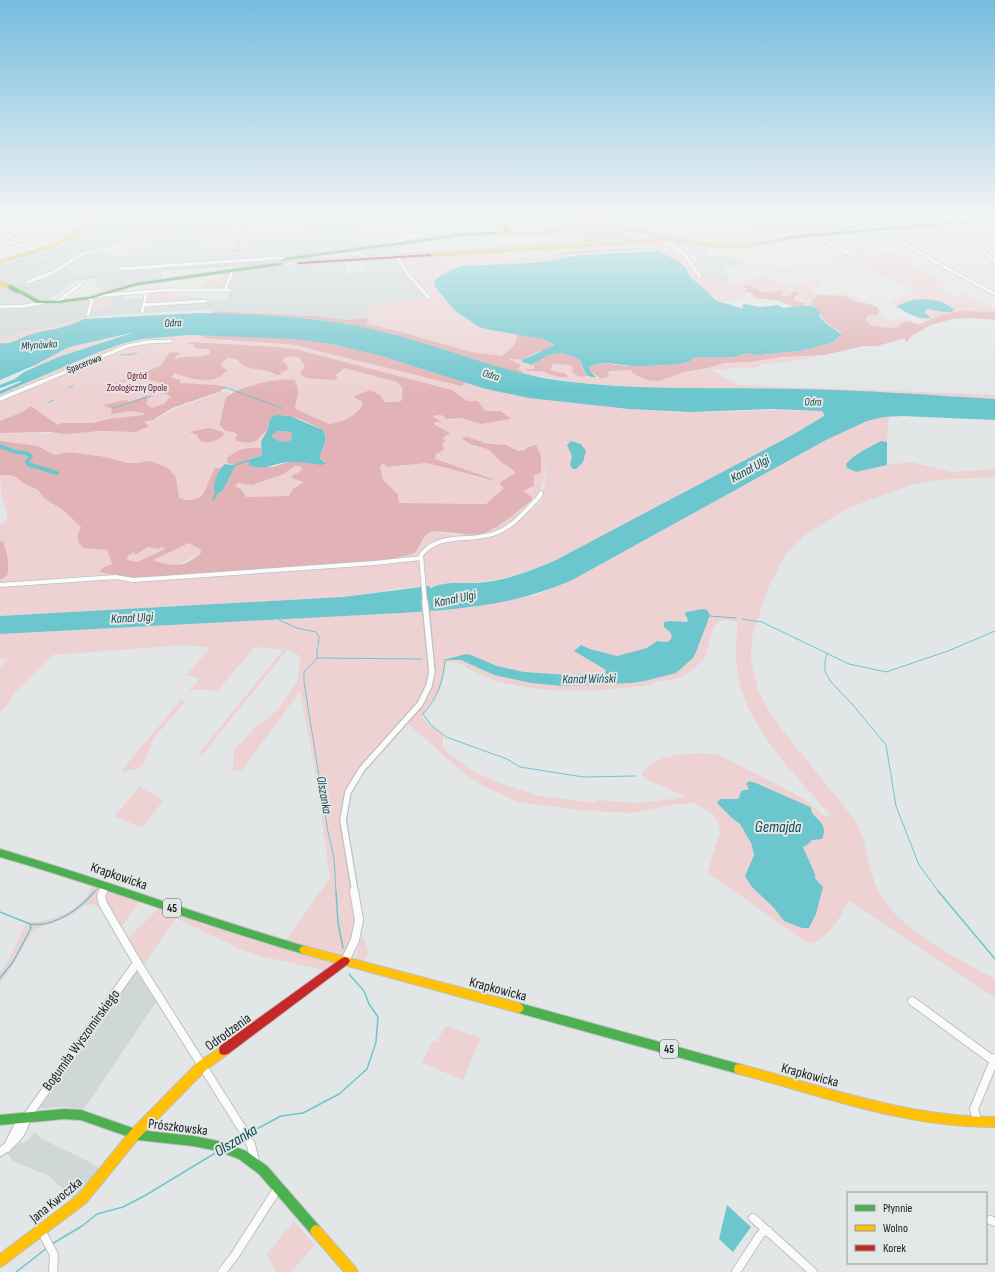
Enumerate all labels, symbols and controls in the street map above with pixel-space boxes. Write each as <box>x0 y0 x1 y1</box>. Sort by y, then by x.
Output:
water label: Odra <box>164 316 182 330</box>
water label: Młynówka <box>20 337 58 353</box>
street label: Spacerowa <box>65 352 103 376</box>
water label: Odra <box>481 366 502 384</box>
park label: Ogród Zoologiczny Opole <box>107 370 167 394</box>
water label: Odra <box>804 395 822 409</box>
water label: Kanał Ulgi <box>728 451 773 486</box>
water label: Kanał Ulgi <box>433 587 478 611</box>
water label: Kanał Ulgi <box>110 609 154 627</box>
water label: Kanał Wiński <box>562 671 617 687</box>
water label: Olszanka <box>313 775 335 816</box>
water label: Gemajda <box>755 818 802 837</box>
street label: Krapkowicka <box>88 858 150 894</box>
road number: 45 <box>163 899 181 917</box>
street label: Krapkowicka <box>467 973 529 1005</box>
street label: Bogumiła Wyszomirskiego <box>39 986 123 1094</box>
street label: Odrodzenia <box>202 1010 254 1054</box>
road number: 45 <box>660 1040 678 1058</box>
street label: Krapkowicka <box>779 1059 841 1091</box>
street label: Prószkowska <box>147 1115 209 1139</box>
water label: Olszanka <box>211 1121 261 1161</box>
street label: Jana Kwoczka <box>25 1174 86 1227</box>
legend <box>847 1192 987 1264</box>
text: Płynnie <box>883 1201 913 1216</box>
text: Wolno <box>883 1221 908 1236</box>
text: Korek <box>883 1241 906 1256</box>

